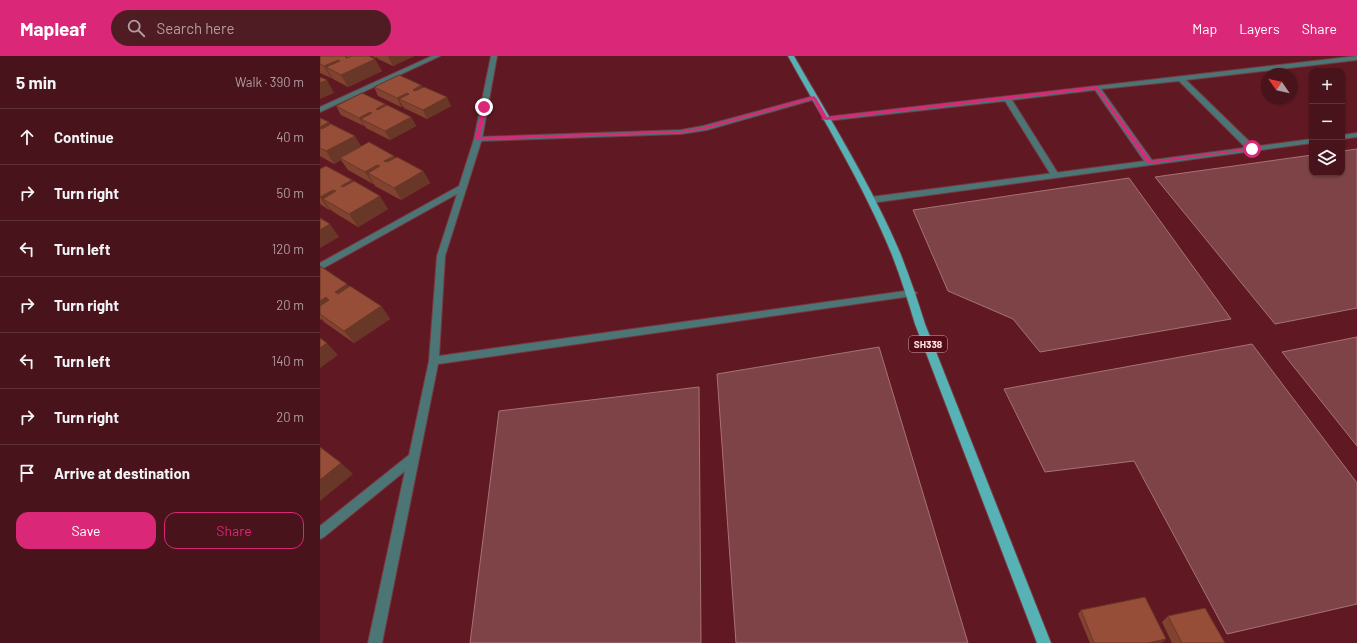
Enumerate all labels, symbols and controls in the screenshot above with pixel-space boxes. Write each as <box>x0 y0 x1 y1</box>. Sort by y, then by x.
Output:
search box <box>111 10 391 46</box>
text: Mapleaf <box>20 17 87 40</box>
icon: search <box>125 17 147 39</box>
text: Search here <box>157 19 235 37</box>
text: Map <box>1192 20 1217 37</box>
text: Layers <box>1239 20 1280 37</box>
text: Share <box>1302 20 1337 37</box>
north arrow <box>1261 68 1297 104</box>
map controls <box>1309 68 1345 176</box>
button: + <box>1309 68 1345 104</box>
text: 5 min <box>16 72 56 92</box>
text: Walk · 390 m <box>235 74 304 90</box>
route end <box>475 98 493 116</box>
button: − <box>1309 104 1345 140</box>
icon: ahead <box>16 126 38 148</box>
text: Continue <box>54 128 114 146</box>
text: 40 m <box>276 129 304 145</box>
route start <box>1243 140 1261 158</box>
button: layers <box>1309 140 1345 176</box>
icon: right <box>16 182 38 204</box>
text: Turn right <box>54 184 119 202</box>
text: 50 m <box>277 185 304 201</box>
icon: left <box>16 238 38 260</box>
text: Turn left <box>54 240 110 258</box>
text: 120 m <box>272 241 304 257</box>
icon: right <box>16 294 38 316</box>
text: Turn right <box>54 296 119 314</box>
text: 20 m <box>276 297 304 313</box>
road number: SH338 <box>909 336 947 352</box>
icon: left <box>16 350 38 372</box>
text: Turn left <box>54 352 110 370</box>
text: 140 m <box>272 353 304 369</box>
icon: right <box>16 406 38 428</box>
text: Turn right <box>54 408 119 426</box>
text: 20 m <box>276 409 304 425</box>
icon: arrive <box>16 462 38 484</box>
text: Arrive at destination <box>54 464 190 482</box>
button: Save <box>16 512 156 549</box>
button: Share <box>164 512 304 549</box>

